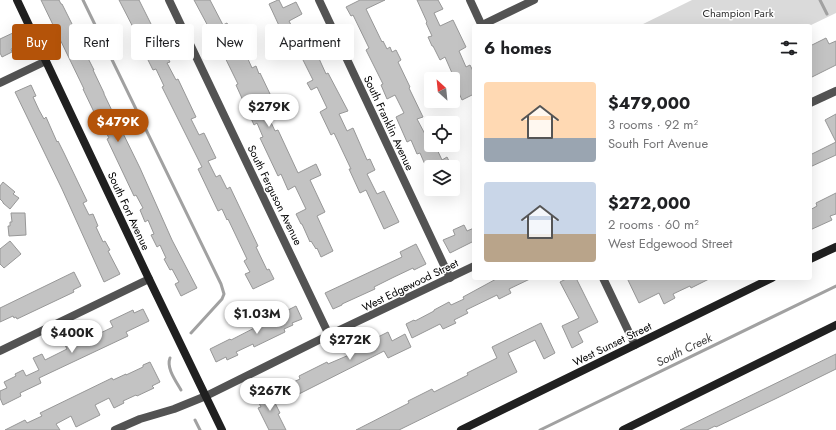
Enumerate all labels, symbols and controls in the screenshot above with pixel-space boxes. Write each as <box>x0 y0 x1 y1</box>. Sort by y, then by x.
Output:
park label: Champion Park <box>703 5 774 21</box>
chip: Buy <box>12 24 61 60</box>
chip: Rent <box>69 24 123 60</box>
chip: Filters <box>131 24 194 60</box>
chip: New <box>202 24 257 60</box>
chip: Apartment <box>265 24 354 60</box>
text: 6 homes <box>484 36 552 60</box>
icon: filters <box>778 37 800 59</box>
north arrow <box>424 72 460 108</box>
map controls <box>424 72 460 196</box>
street label: South Franklin Avenue <box>360 73 418 173</box>
text: $479,000 <box>608 91 690 115</box>
pin: $279K <box>241 94 297 128</box>
text: $279K <box>248 97 290 116</box>
icon: home <box>516 98 564 146</box>
pin: $479K <box>90 109 146 143</box>
text: $479K <box>97 112 139 131</box>
text: 3 rooms · 92 m² <box>608 115 698 134</box>
button: locate <box>424 116 460 152</box>
text: South Fort Avenue <box>608 134 708 153</box>
street label: South Ferguson Avenue <box>244 142 306 248</box>
button: layers <box>424 160 460 196</box>
street label: South Fort Avenue <box>104 169 154 253</box>
text: $272,000 <box>608 191 690 215</box>
icon: home <box>516 198 564 246</box>
text: 2 rooms · 60 m² <box>608 215 699 234</box>
text: West Edgewood Street <box>608 234 732 253</box>
street label: West Edgewood Street <box>359 255 461 315</box>
pin: $1.03M <box>224 301 290 335</box>
text: $1.03M <box>233 304 281 323</box>
street label: West Sunset Street <box>570 318 654 370</box>
pin: $400K <box>44 320 100 354</box>
text: $400K <box>50 323 94 342</box>
pin: $272K <box>322 327 378 361</box>
water label: South Creek <box>653 328 716 371</box>
text: $272K <box>329 330 371 349</box>
pin: $267K <box>242 378 298 412</box>
text: $267K <box>249 381 291 400</box>

